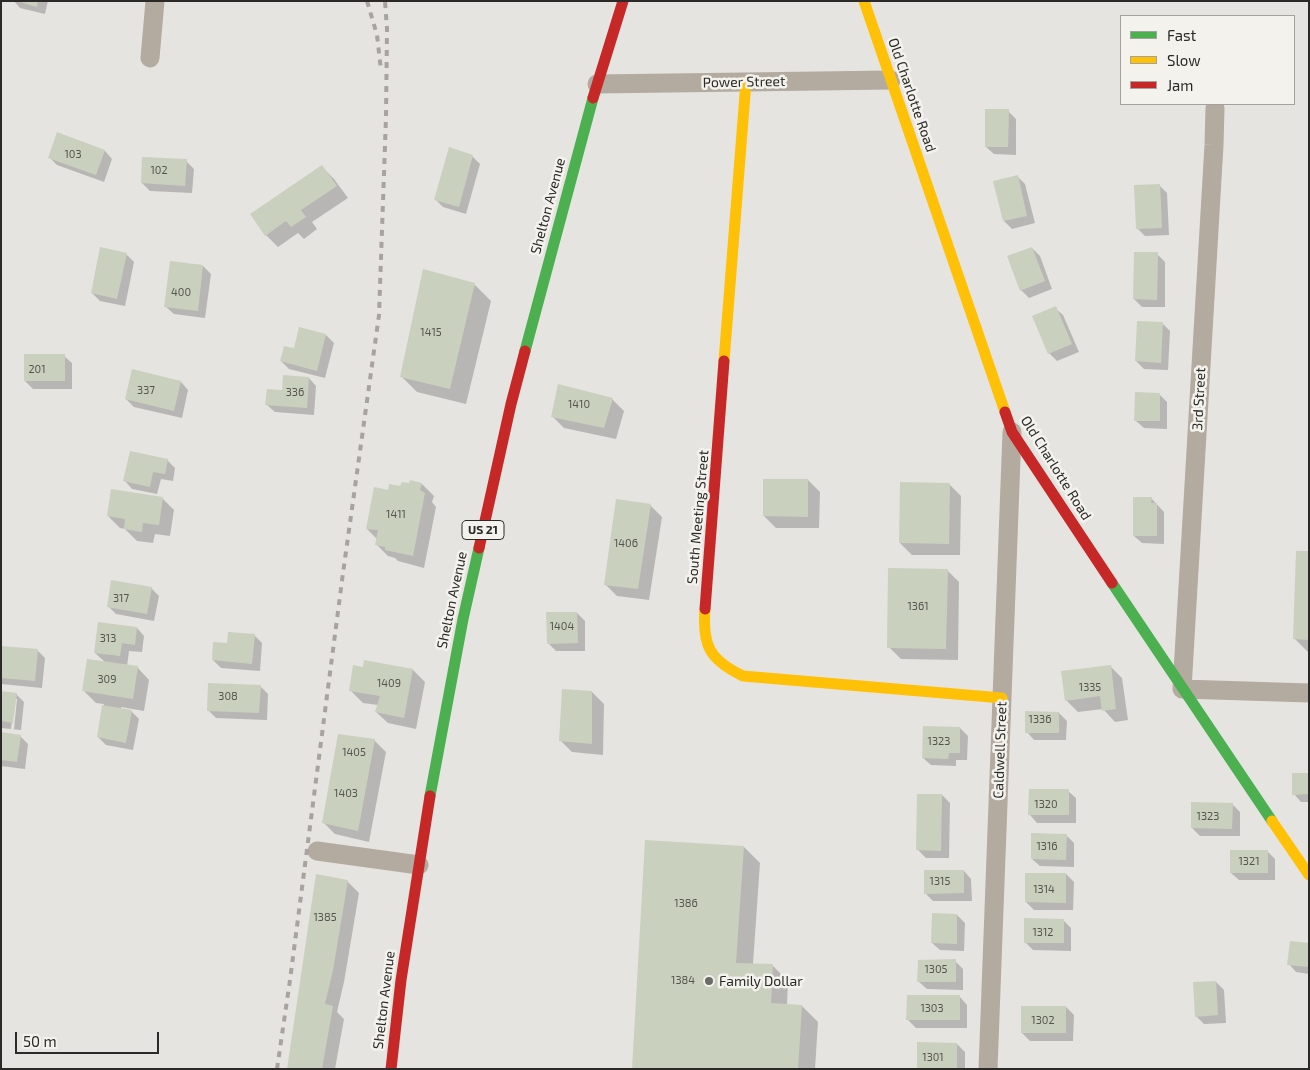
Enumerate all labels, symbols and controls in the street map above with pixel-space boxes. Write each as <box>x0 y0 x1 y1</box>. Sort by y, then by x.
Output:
legend <box>1120 15 1295 105</box>
text: Fast <box>1167 26 1196 44</box>
street label: Old Charlotte Road <box>885 36 939 154</box>
text: Slow <box>1167 51 1201 69</box>
street label: Power Street <box>702 73 786 91</box>
text: Jam <box>1167 76 1193 94</box>
house number: 103 <box>64 147 82 161</box>
street label: Shelton Avenue <box>527 156 569 256</box>
house number: 102 <box>150 163 168 177</box>
house number: 400 <box>171 285 191 299</box>
house number: 1415 <box>420 325 442 339</box>
house number: 201 <box>28 362 46 376</box>
street label: 3rd Street <box>1189 367 1209 431</box>
house number: 337 <box>137 383 155 397</box>
house number: 336 <box>286 385 304 399</box>
house number: 1410 <box>568 397 590 411</box>
street label: Old Charlotte Road <box>1017 413 1095 523</box>
street label: South Meeting Street <box>684 449 712 585</box>
house number: 1411 <box>386 507 406 521</box>
road number: US 21 <box>462 520 504 540</box>
house number: 1406 <box>614 536 638 550</box>
street label: Shelton Avenue <box>433 550 471 650</box>
house number: 317 <box>113 591 129 605</box>
house number: 1361 <box>907 599 929 613</box>
house number: 1404 <box>550 619 574 633</box>
house number: 313 <box>100 631 116 645</box>
house number: 309 <box>97 672 117 686</box>
house number: 1409 <box>377 676 401 690</box>
house number: 1335 <box>1079 680 1101 694</box>
house number: 308 <box>218 689 238 703</box>
street label: Caldwell Street <box>990 701 1010 799</box>
house number: 1336 <box>1029 712 1051 726</box>
house number: 1323 <box>928 734 950 748</box>
house number: 1405 <box>342 745 366 759</box>
house number: 1403 <box>334 786 358 800</box>
house number: 1320 <box>1034 797 1058 811</box>
house number: 1323 <box>1197 809 1219 823</box>
house number: 1316 <box>1036 839 1058 853</box>
house number: 1321 <box>1238 854 1260 868</box>
house number: 1315 <box>930 874 950 888</box>
house number: 1314 <box>1033 882 1055 896</box>
house number: 1386 <box>674 896 698 910</box>
house number: 1385 <box>313 910 337 924</box>
house number: 1312 <box>1032 925 1054 939</box>
street label: Shelton Avenue <box>370 950 398 1050</box>
house number: 1305 <box>924 962 948 976</box>
house number: 1384 <box>671 973 695 987</box>
place label: Family Dollar <box>719 973 803 989</box>
marker: Family Dollar <box>703 975 715 987</box>
house number: 1303 <box>920 1001 944 1015</box>
house number: 1302 <box>1031 1013 1055 1027</box>
scale bar <box>18 1022 161 1054</box>
text: 50 m <box>23 1032 57 1050</box>
house number: 1301 <box>922 1050 944 1064</box>

